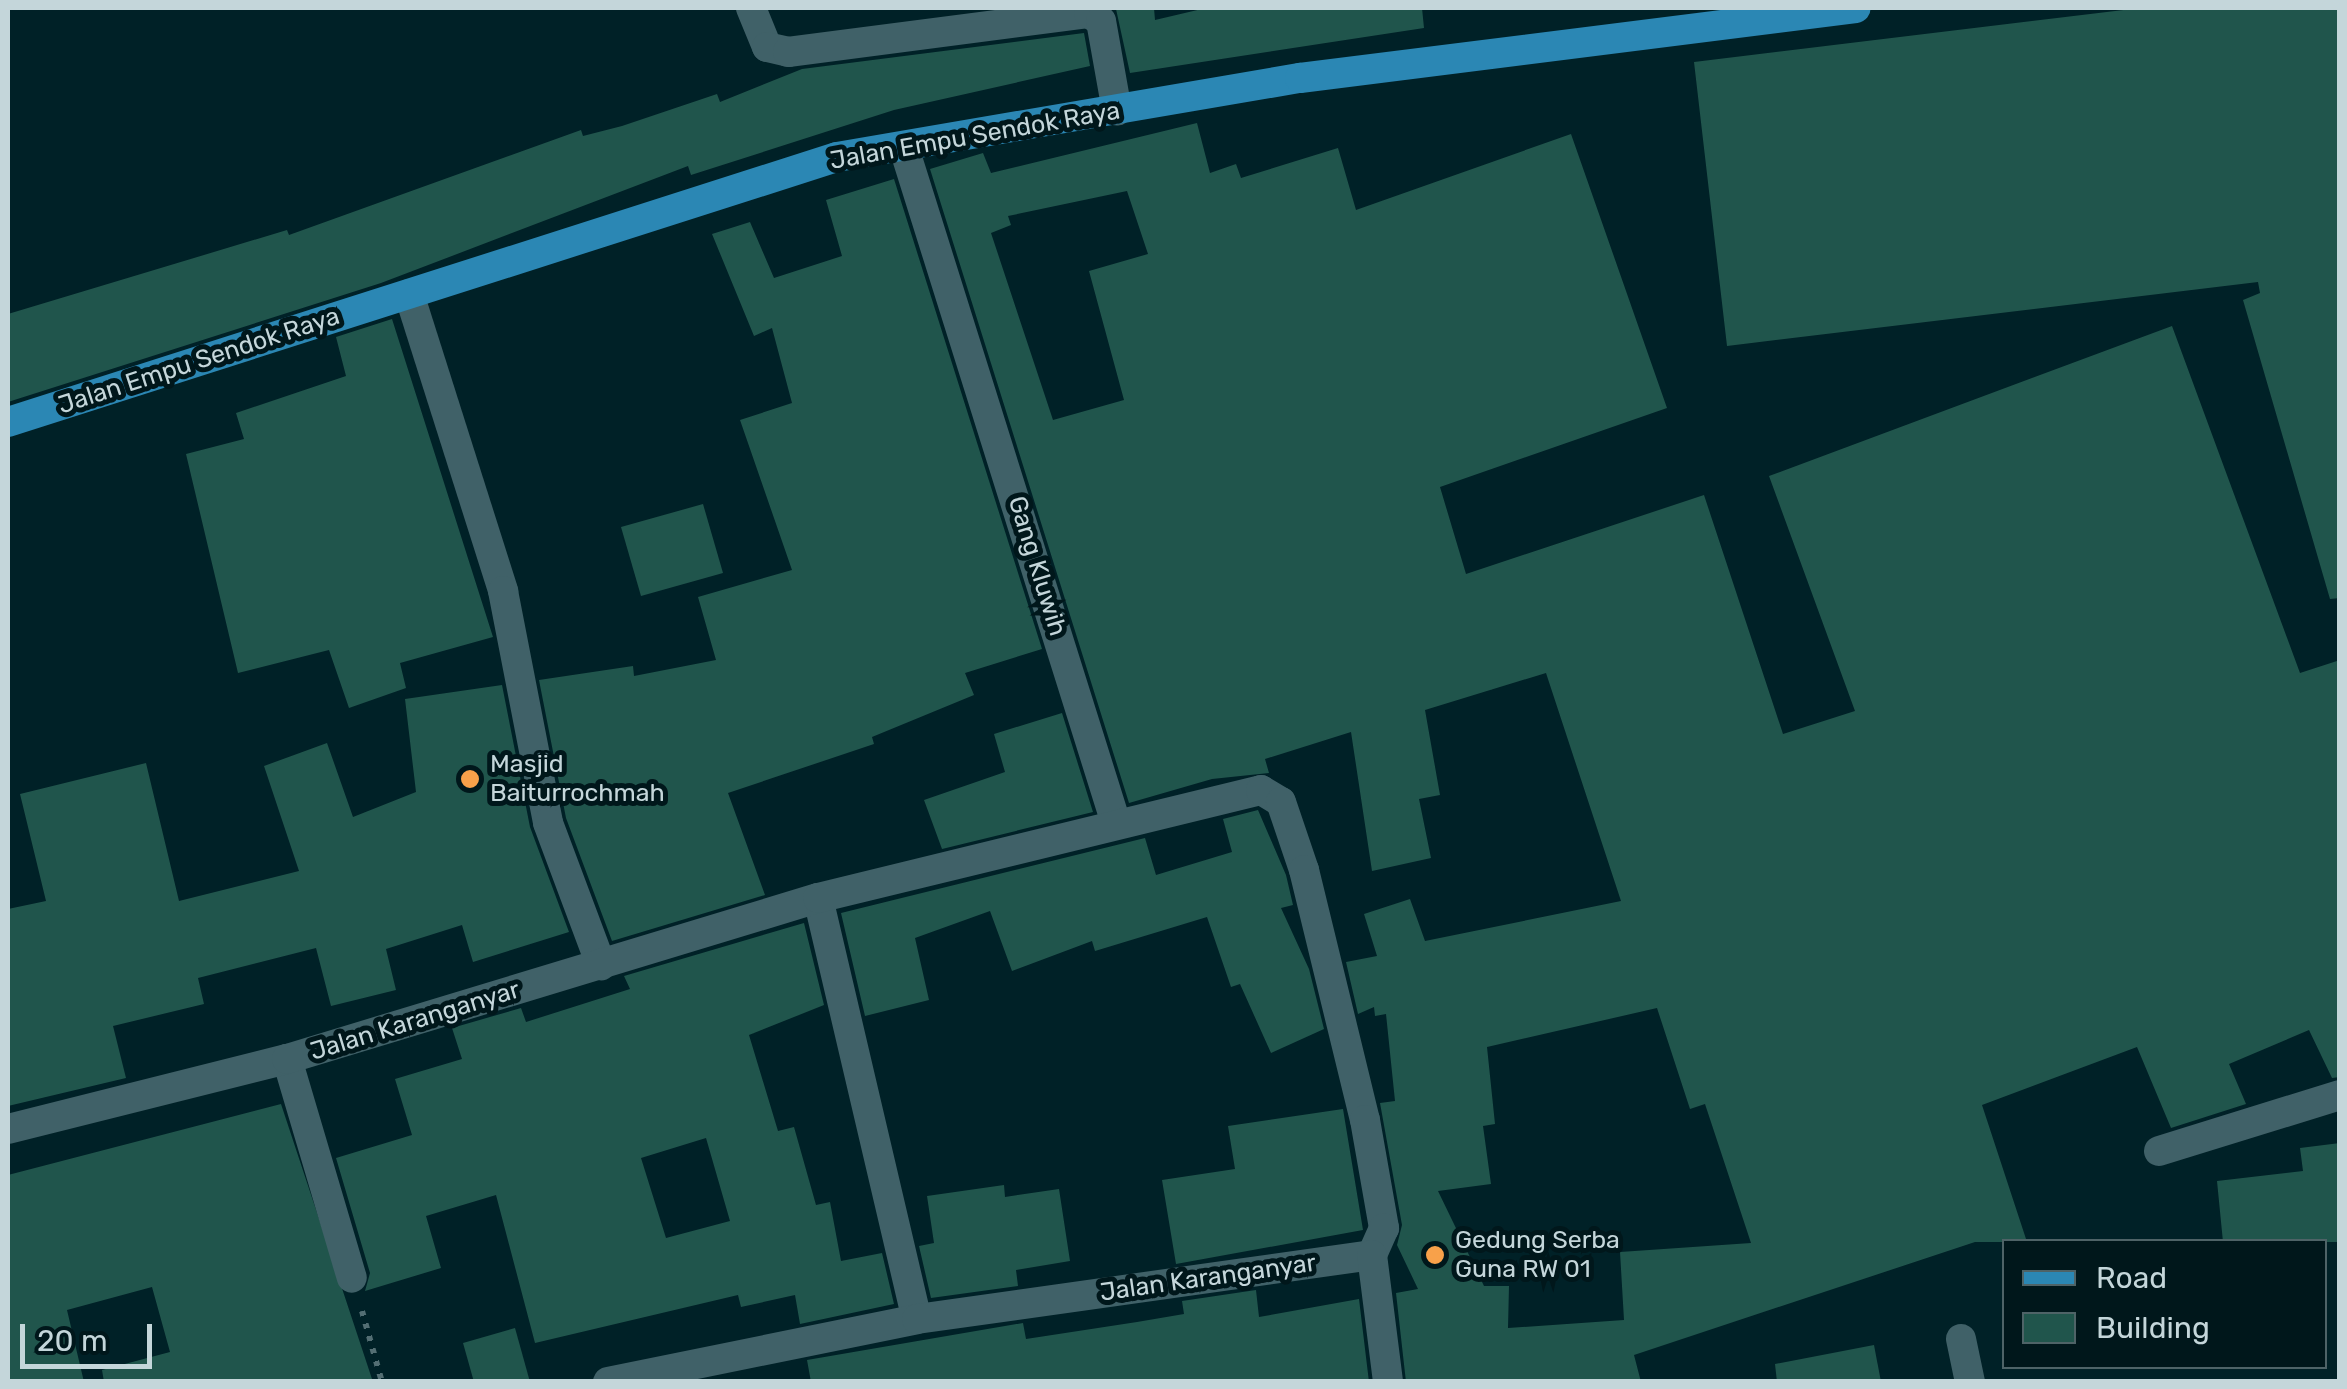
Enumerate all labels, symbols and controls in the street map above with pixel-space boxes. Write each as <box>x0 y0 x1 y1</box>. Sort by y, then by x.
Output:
street label: Jalan Empu Sendok Raya <box>828 96 1122 176</box>
street label: Jalan Empu Sendok Raya <box>55 301 343 421</box>
street label: Gang Kluwih <box>1002 493 1072 639</box>
place label: Masjid Baiturrochmah <box>490 750 665 809</box>
marker: Masjid Baiturrochmah <box>459 768 481 790</box>
street label: Jalan Karanganyar <box>307 975 523 1067</box>
place label: Gedung Serba Guna RW 01 <box>1455 1226 1620 1285</box>
legend <box>2002 1239 2327 1369</box>
marker: Gedung Serba Guna RW 01 <box>1424 1244 1446 1266</box>
street label: Jalan Karanganyar <box>1098 1248 1318 1308</box>
text: Road <box>2096 1260 2167 1296</box>
scale bar <box>25 1304 158 1366</box>
text: Building <box>2096 1310 2210 1346</box>
text: 20 m <box>37 1323 108 1359</box>

